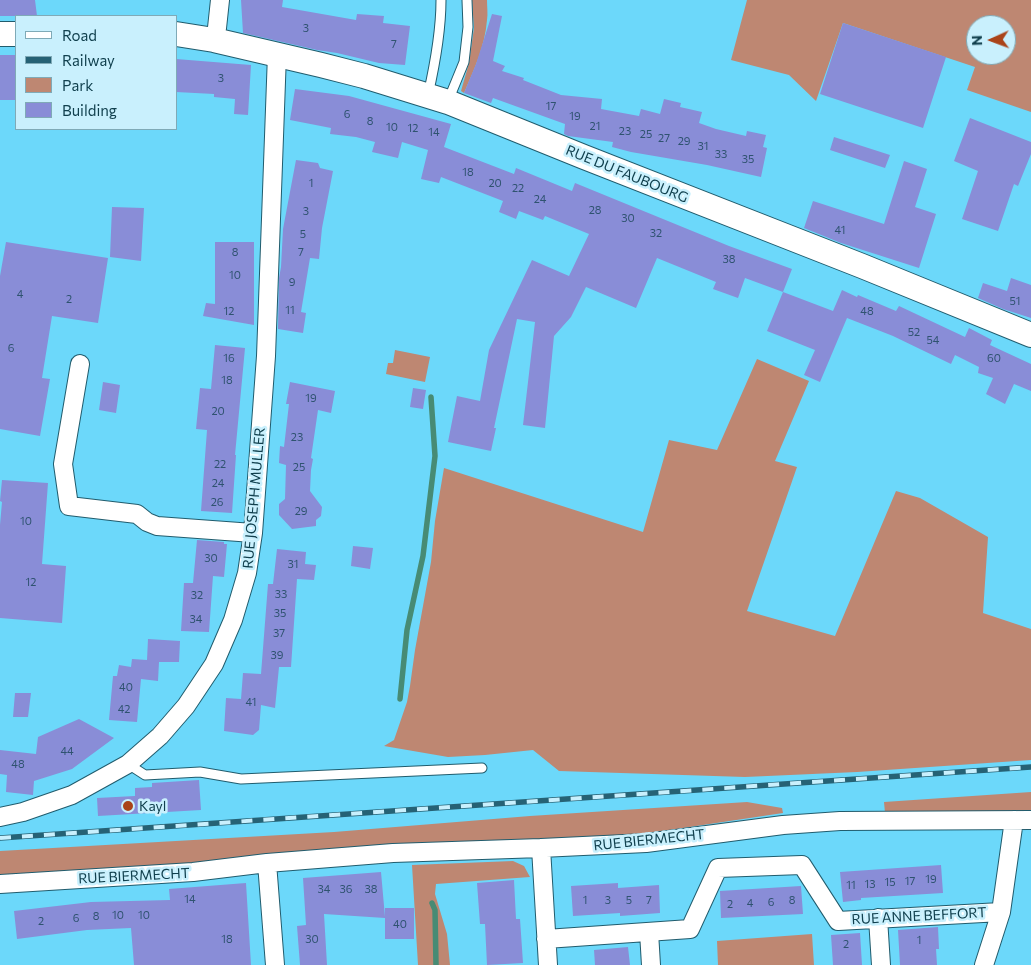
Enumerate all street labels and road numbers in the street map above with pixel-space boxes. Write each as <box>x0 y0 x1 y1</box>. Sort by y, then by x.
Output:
street label: RUE DU FAUBOURG <box>563 142 691 206</box>
street label: RUE JOSEPH MULLER <box>239 427 269 569</box>
street label: RUE BIERMECHT <box>593 826 705 854</box>
street label: RUE BIERMECHT <box>78 865 190 887</box>
street label: RUE ANNE BEFFORT <box>851 904 987 928</box>

